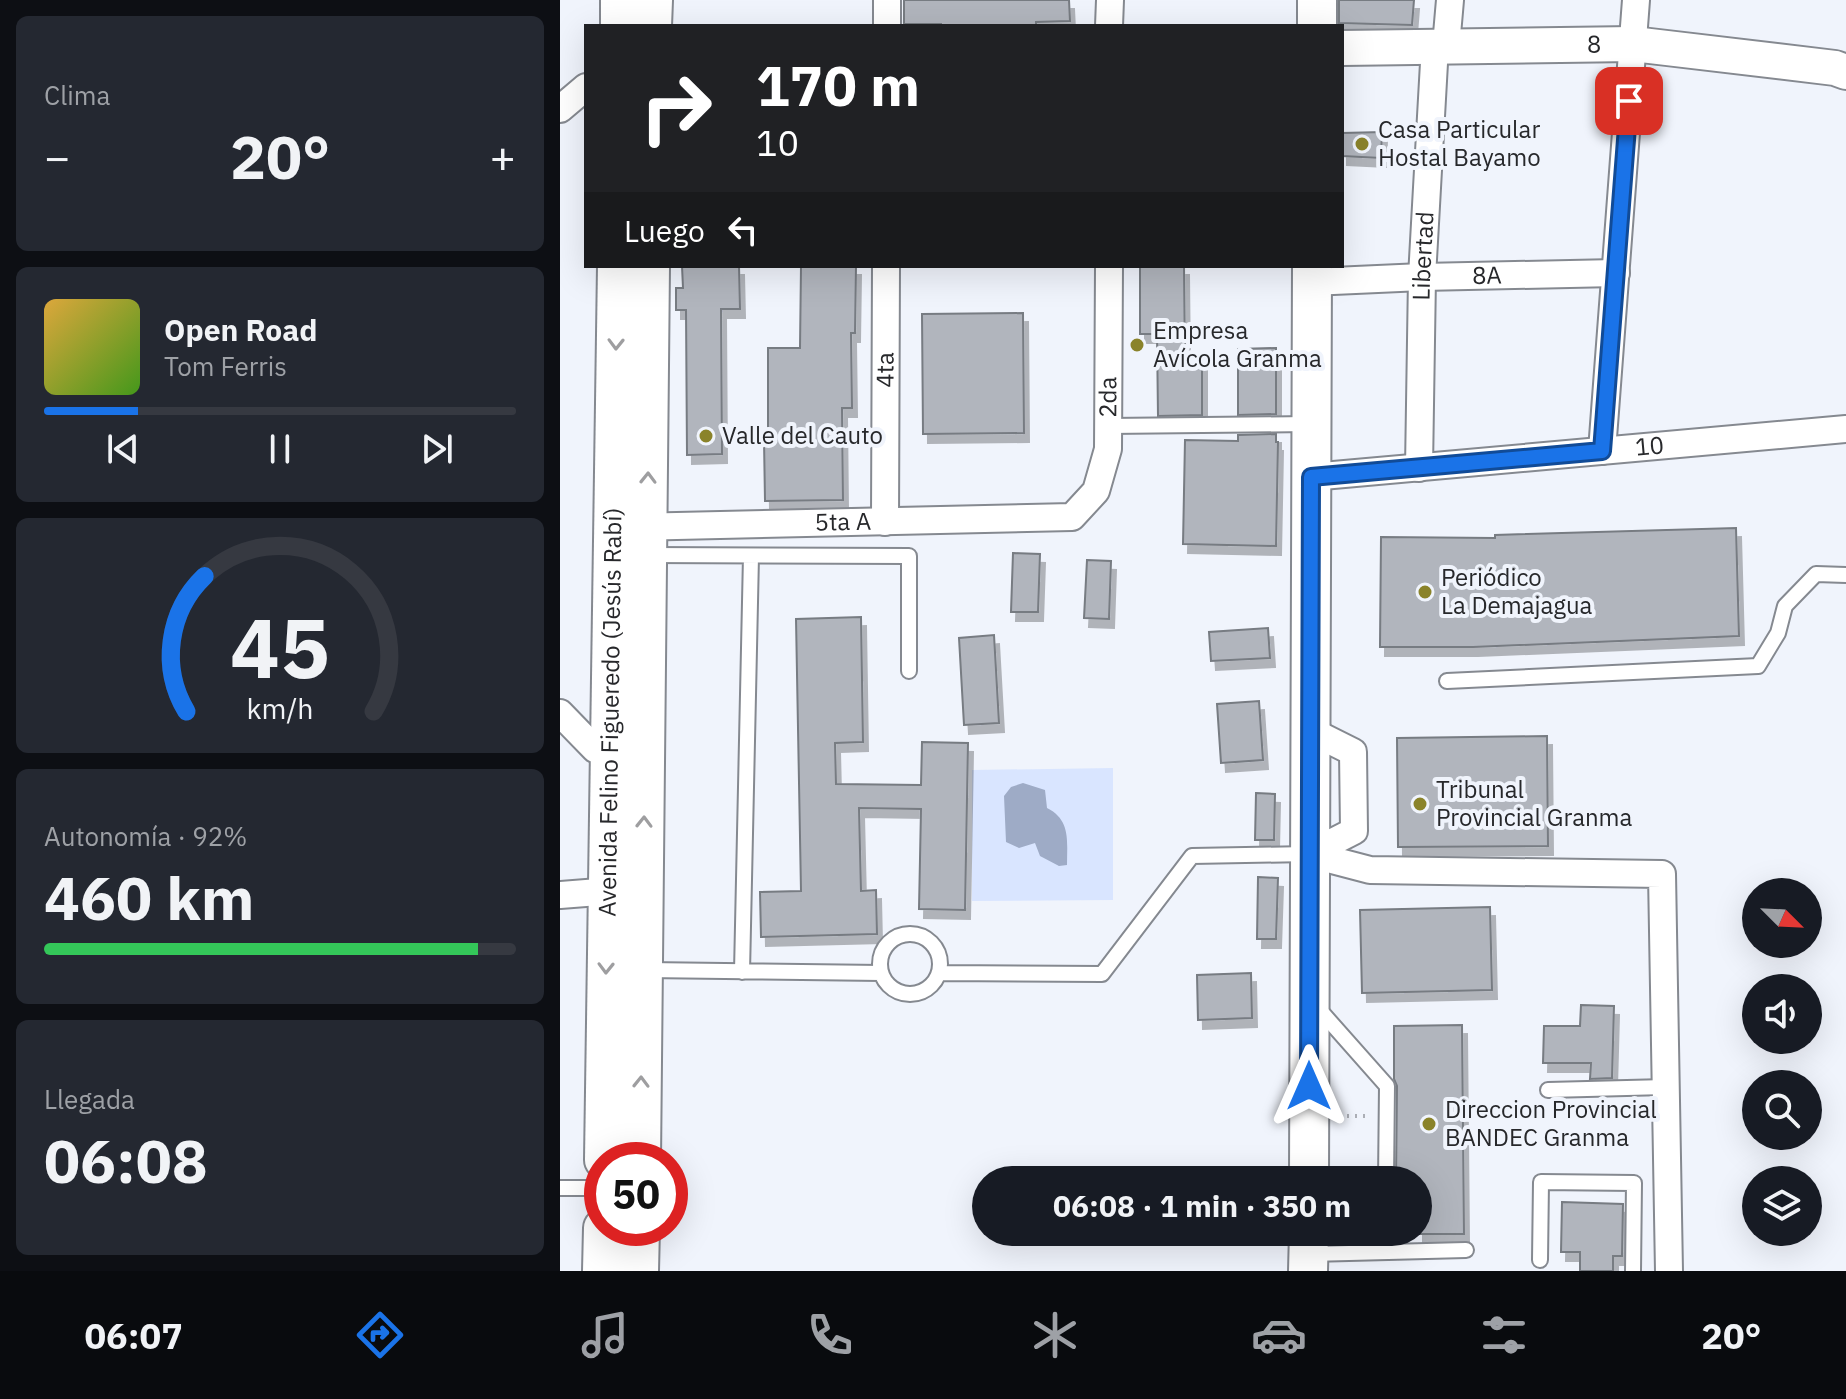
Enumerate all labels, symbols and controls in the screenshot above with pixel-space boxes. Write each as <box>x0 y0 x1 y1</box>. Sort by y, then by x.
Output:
street label: 8 <box>1587 27 1601 60</box>
text: 170 m <box>756 49 920 121</box>
icon: right <box>624 56 728 160</box>
pin <box>1595 67 1663 135</box>
text: Clima <box>44 78 110 112</box>
icon: arrive <box>1607 79 1651 123</box>
place label: Casa Particular Hostal Bayamo <box>1378 113 1541 173</box>
text: 20° <box>230 117 330 196</box>
text: 10 <box>756 119 799 166</box>
text: − <box>44 128 70 185</box>
text: + <box>490 128 516 185</box>
marker: Casa Particular Hostal Bayamo <box>1353 135 1371 153</box>
icon: left <box>721 208 765 252</box>
text: Luego <box>624 211 705 250</box>
street label: Libertad <box>1405 211 1441 301</box>
street label: 8A <box>1472 258 1502 291</box>
text: Open Road <box>164 310 317 349</box>
place label: Empresa Avícola Granma <box>1153 314 1322 374</box>
marker: Empresa Avícola Granma <box>1128 336 1146 354</box>
one-way arrow <box>607 338 624 351</box>
text: Tom Ferris <box>164 349 287 383</box>
street label: 4ta <box>869 352 901 388</box>
street label: 2da <box>1091 376 1123 418</box>
place label: Valle del Cauto <box>722 419 883 451</box>
icon: previous <box>101 427 145 471</box>
icon: pause <box>258 427 302 471</box>
icon: next <box>415 427 459 471</box>
marker: Valle del Cauto <box>697 427 715 445</box>
street label: 10 <box>1634 428 1665 463</box>
one-way arrow <box>639 471 657 484</box>
street label: 5ta A <box>814 505 872 538</box>
street label: Avenida Felino Figueredo (Jesús Rabí) <box>591 507 628 917</box>
place label: Periódico La Demajagua <box>1441 561 1593 621</box>
marker: Periódico La Demajagua <box>1416 583 1434 601</box>
text: 45 <box>230 592 330 700</box>
text: km/h <box>246 690 314 727</box>
place label: Tribunal Provincial Granma <box>1436 773 1633 833</box>
marker: Tribunal Provincial Granma <box>1411 795 1429 813</box>
one-way arrow <box>635 815 653 828</box>
text: Autonomía · 92% <box>44 819 247 853</box>
text: 460 km <box>44 858 254 937</box>
north arrow <box>1742 878 1822 958</box>
map controls <box>1742 878 1822 1246</box>
one-way arrow <box>598 962 615 975</box>
button: sound <box>1742 974 1822 1054</box>
position arrow <box>1267 1044 1351 1128</box>
button: search <box>1742 1070 1822 1150</box>
one-way arrow <box>633 1075 650 1088</box>
text: Llegada <box>44 1082 135 1116</box>
place label: Direccion Provincial BANDEC Granma <box>1445 1093 1657 1153</box>
marker: Direccion Provincial BANDEC Granma <box>1420 1115 1438 1133</box>
text: 06:08 <box>44 1121 208 1200</box>
speed limit sign: 50 <box>584 1142 688 1246</box>
button: layers <box>1742 1166 1822 1246</box>
text: 06:08 · 1 min · 350 m <box>1053 1186 1351 1225</box>
icon: directions <box>352 1307 408 1363</box>
icon: music <box>577 1307 633 1363</box>
icon: phone <box>802 1307 858 1363</box>
icon: climate <box>1027 1307 1083 1363</box>
icon: car <box>1251 1307 1307 1363</box>
icon: filters <box>1476 1307 1532 1363</box>
text: 06:07 <box>84 1312 183 1359</box>
text: 20° <box>1701 1312 1761 1359</box>

